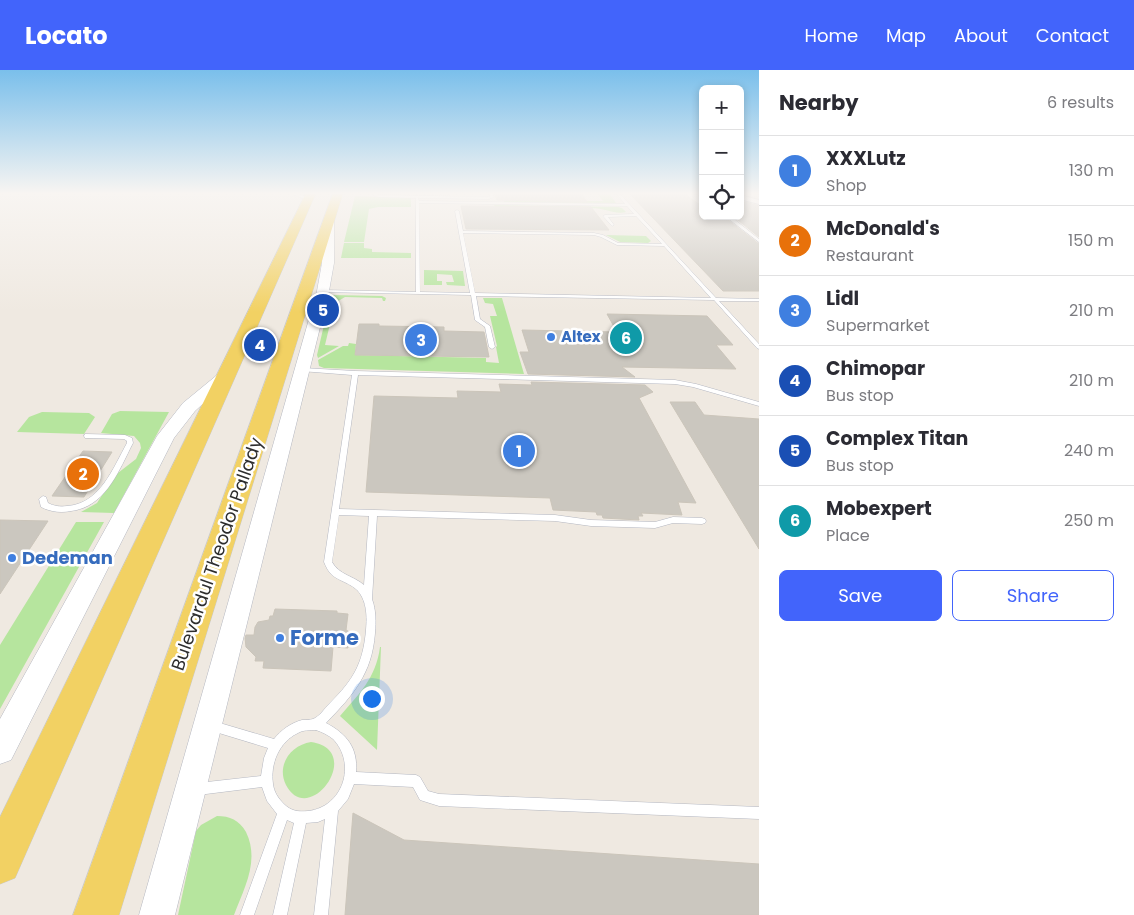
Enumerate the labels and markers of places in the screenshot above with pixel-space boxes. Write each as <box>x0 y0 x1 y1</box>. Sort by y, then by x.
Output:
pin: 5 <box>307 291 339 329</box>
pin: 6 <box>610 319 642 357</box>
pin: 3 <box>405 321 437 359</box>
pin: 4 <box>244 326 276 364</box>
place label: Altex <box>561 326 601 347</box>
marker: Altex <box>545 331 557 343</box>
pin: 1 <box>503 432 535 470</box>
pin: 2 <box>67 455 99 493</box>
place label: Dedeman <box>22 545 113 570</box>
marker: Dedeman <box>6 552 18 564</box>
place label: Forme <box>290 623 359 652</box>
marker: Forme <box>274 632 286 644</box>

